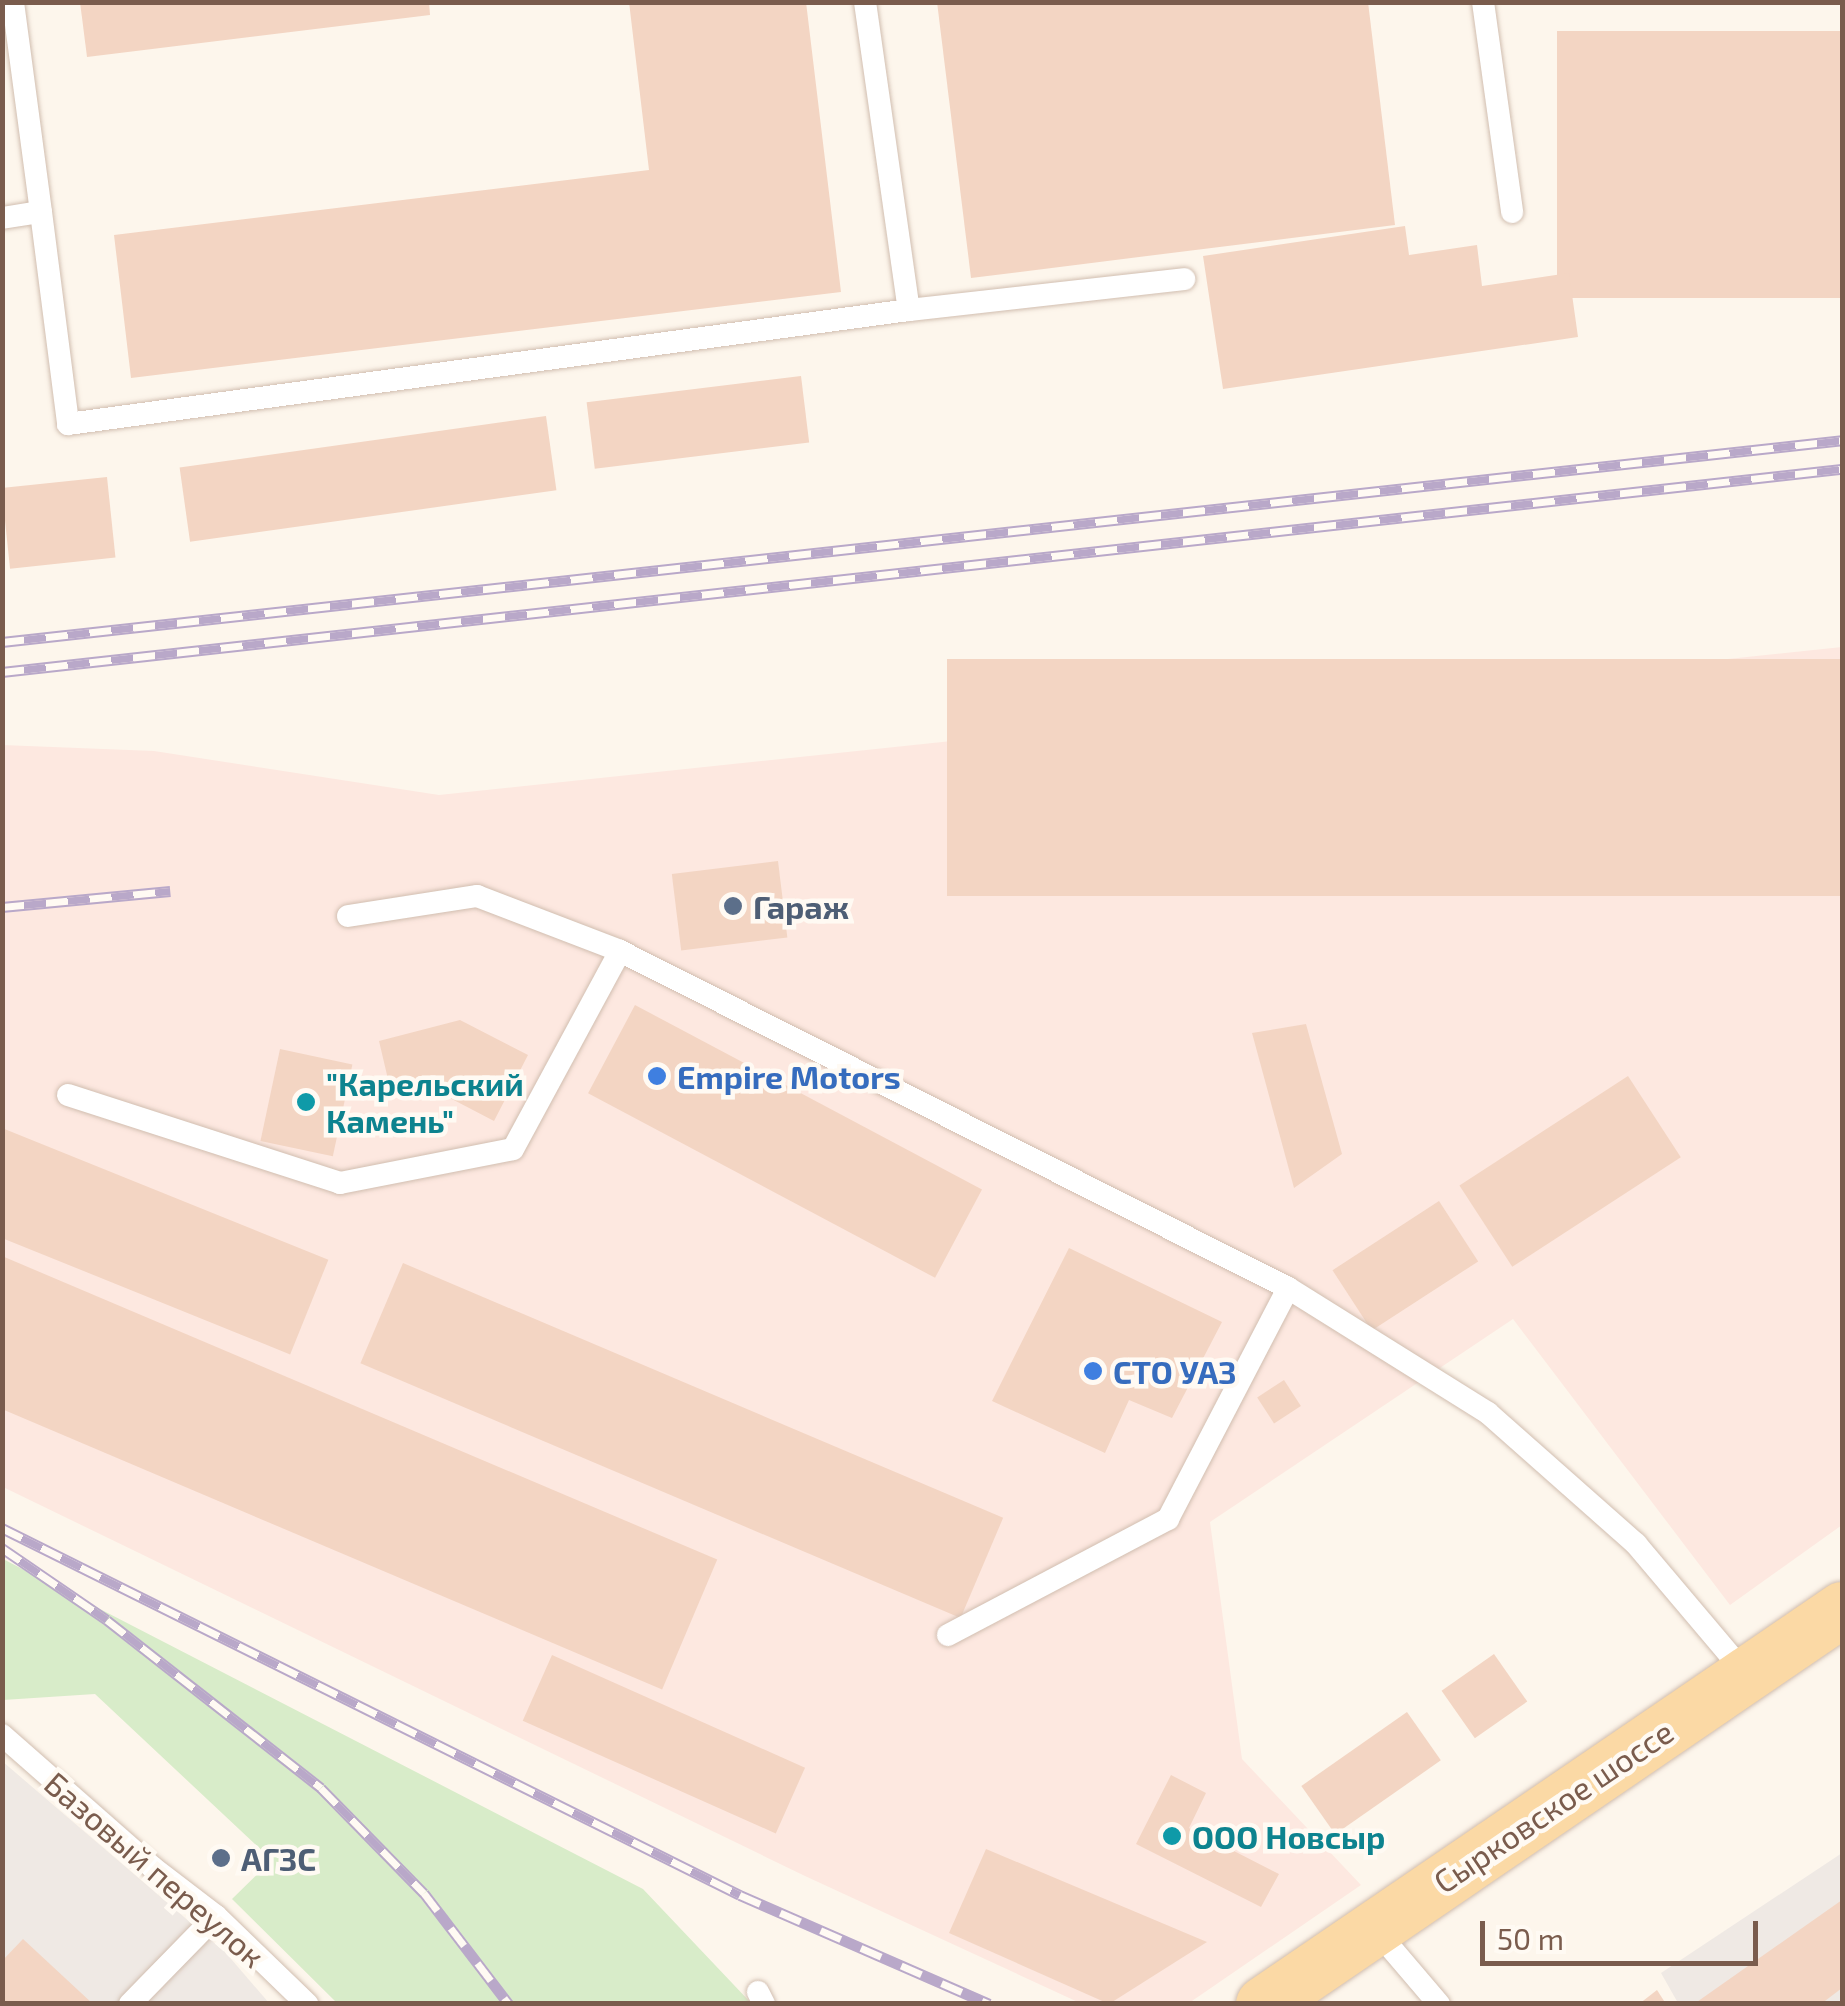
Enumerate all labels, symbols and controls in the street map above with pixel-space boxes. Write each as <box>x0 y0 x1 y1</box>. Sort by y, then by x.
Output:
place label: Гараж <box>753 887 849 925</box>
marker: Гараж <box>722 895 744 917</box>
place label: Empire Motors <box>677 1057 901 1095</box>
place label: "Карельский Камень" <box>326 1065 524 1140</box>
marker: Empire Motors <box>646 1065 668 1087</box>
marker: "Карельский Камень" <box>295 1091 317 1113</box>
place label: СТО УАЗ <box>1113 1352 1236 1390</box>
marker: СТО УАЗ <box>1082 1360 1104 1382</box>
street label: Сырковское шоссе <box>1426 1712 1680 1900</box>
street label: Базовый переулок <box>37 1763 273 1975</box>
place label: ООО Новсыр <box>1192 1817 1385 1855</box>
marker: ООО Новсыр <box>1161 1825 1183 1847</box>
place label: АГЗС <box>241 1839 316 1877</box>
marker: АГЗС <box>210 1847 232 1869</box>
scale bar <box>1485 1901 1762 1963</box>
text: 50 m <box>1497 1920 1564 1956</box>

